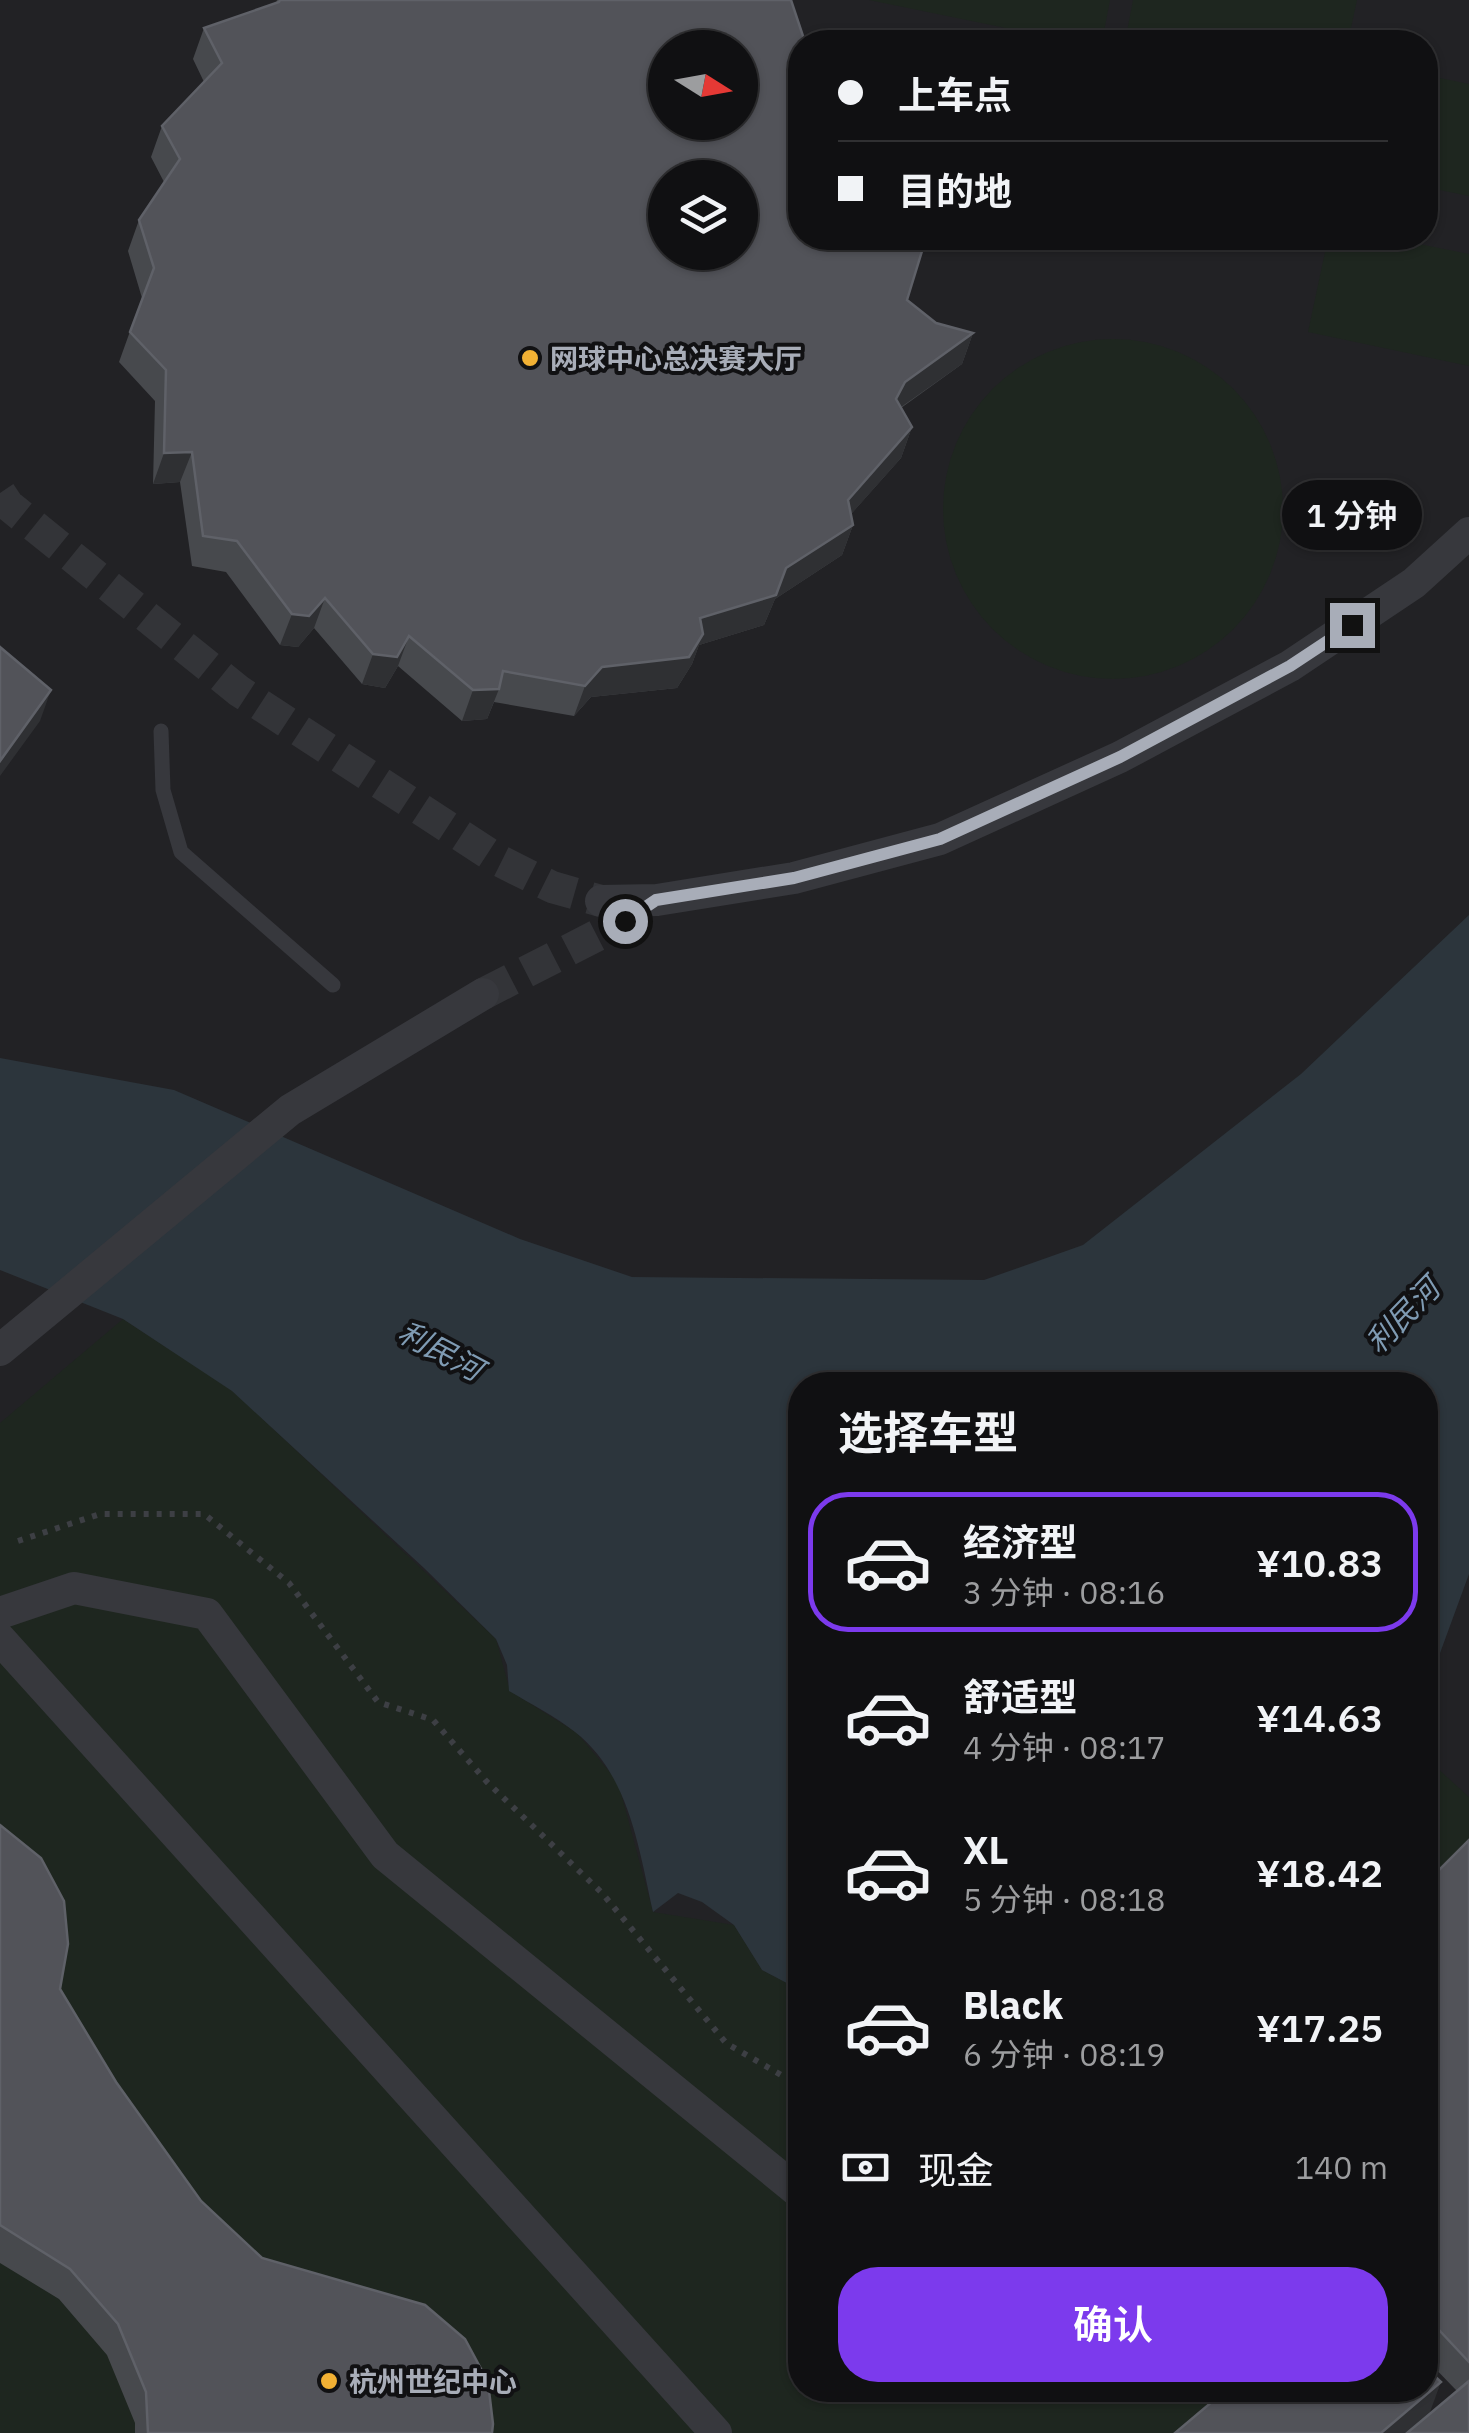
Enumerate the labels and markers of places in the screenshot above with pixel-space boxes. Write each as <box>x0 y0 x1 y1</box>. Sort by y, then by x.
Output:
place label: 网球中心总决赛大厅 <box>550 340 802 377</box>
marker: 网球中心总决赛大厅 <box>519 347 541 369</box>
place label: 杭州世纪中心 <box>349 2363 517 2400</box>
marker: 杭州世纪中心 <box>318 2370 340 2392</box>

